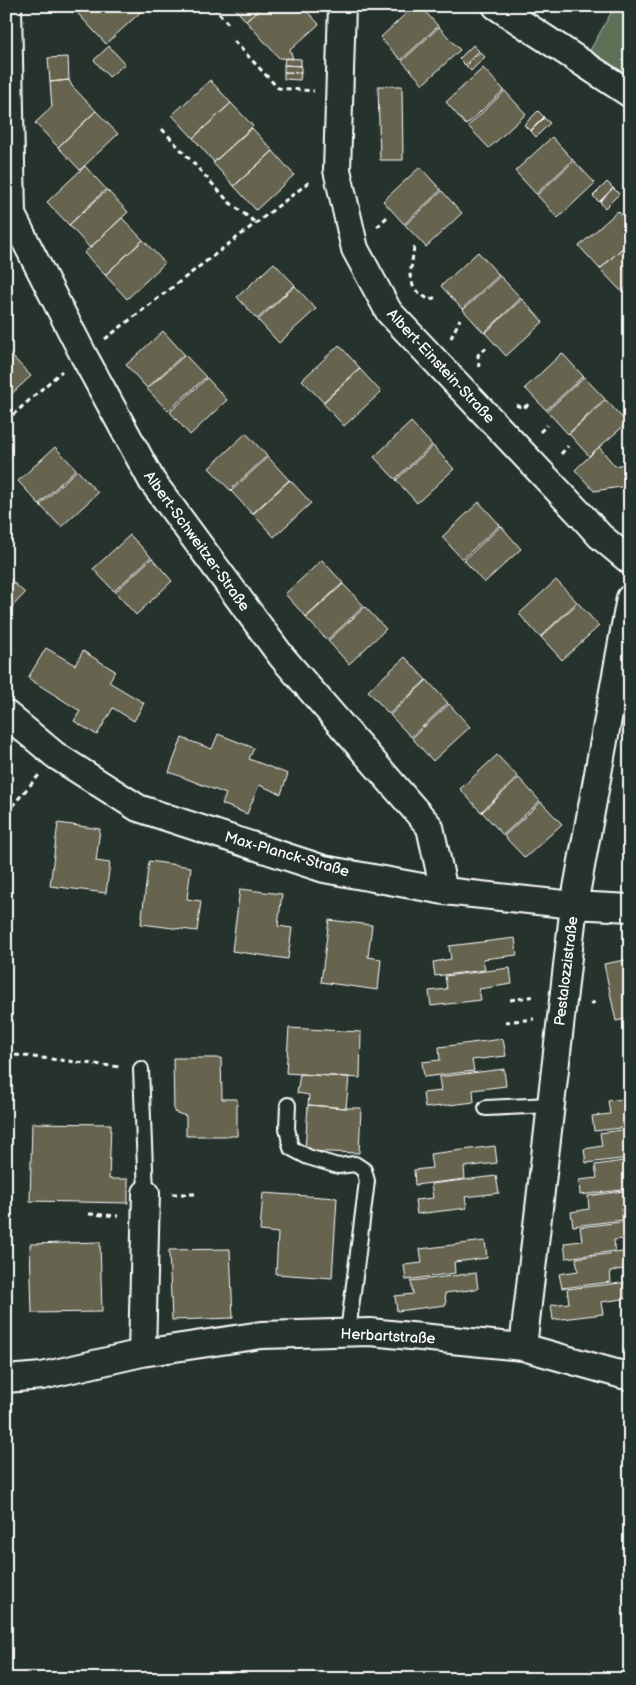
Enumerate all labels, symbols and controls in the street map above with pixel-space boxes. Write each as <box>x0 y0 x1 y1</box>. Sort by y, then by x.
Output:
street label: Albert-Einstein-Straße <box>383 305 499 428</box>
street label: Albert-Schweitzer-Straße <box>139 468 254 615</box>
street label: Max-Planck-Straße <box>222 828 352 881</box>
street label: Pestalozzistraße <box>550 915 583 1027</box>
street label: Herbartstraße <box>340 1325 436 1348</box>

